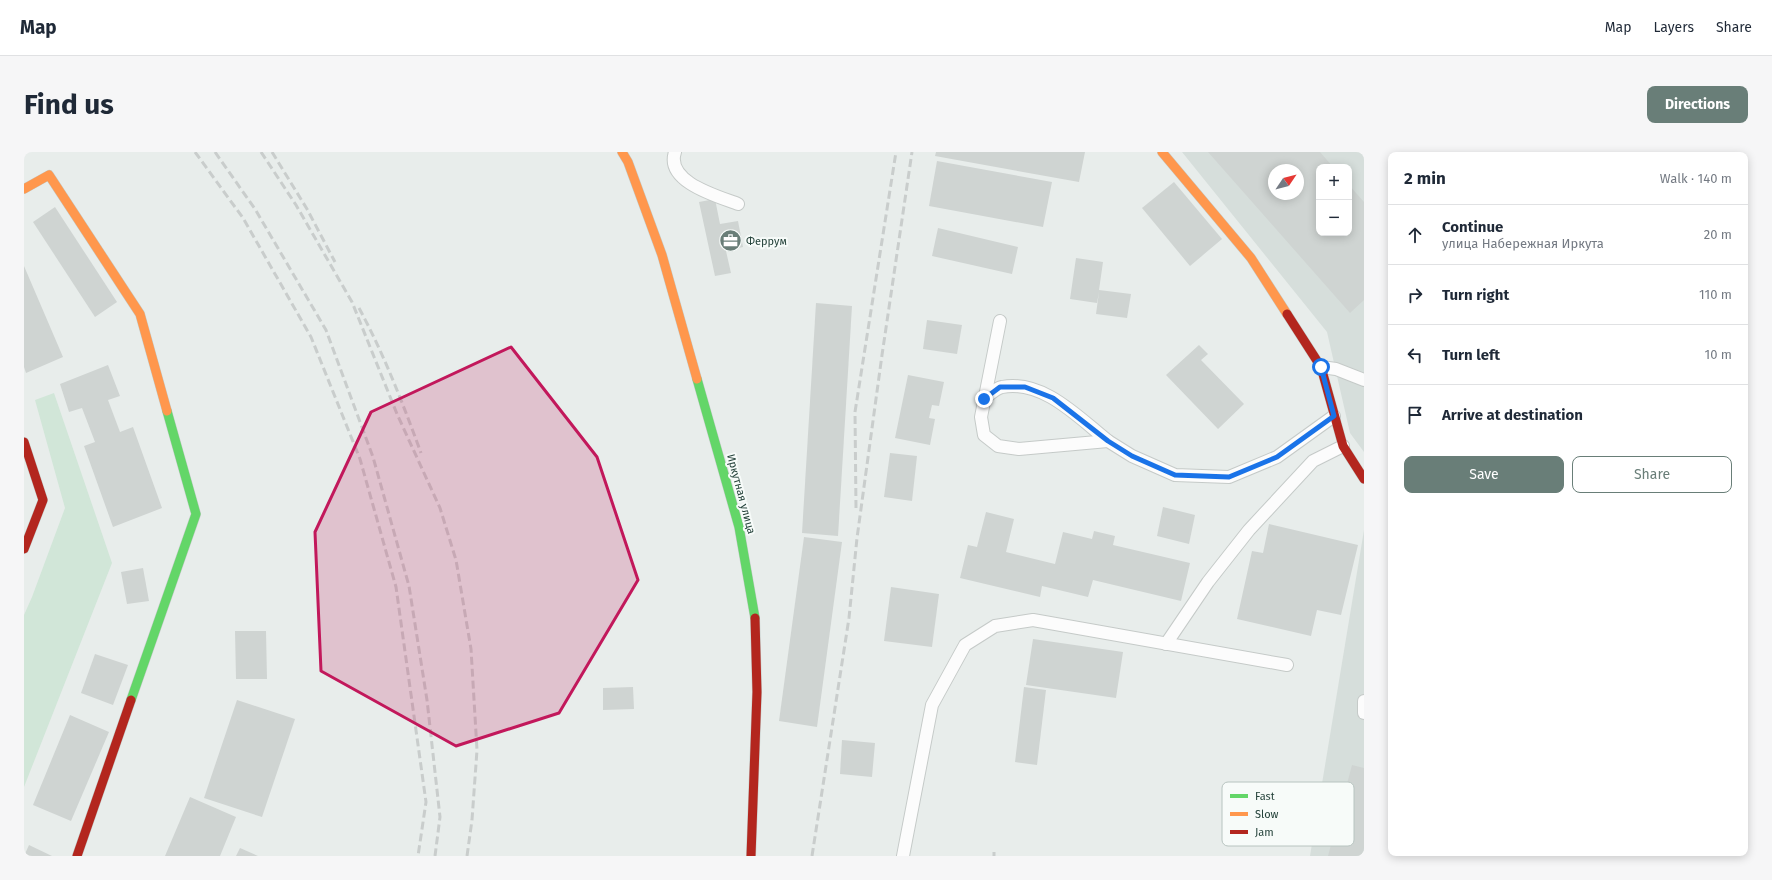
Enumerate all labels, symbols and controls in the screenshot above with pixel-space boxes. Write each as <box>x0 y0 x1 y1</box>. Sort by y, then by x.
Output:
text: Map <box>20 16 57 39</box>
text: Map <box>1605 19 1631 36</box>
text: Layers <box>1653 19 1694 36</box>
text: Share <box>1716 19 1752 36</box>
button: Directions <box>1647 86 1748 123</box>
text: Find us <box>24 88 114 121</box>
north arrow <box>1268 164 1304 200</box>
map controls <box>1316 164 1352 236</box>
button: + <box>1316 164 1352 200</box>
text: 2 min <box>1404 168 1446 189</box>
text: Walk · 140 m <box>1660 171 1732 186</box>
button: − <box>1316 200 1352 236</box>
text: Continue <box>1442 218 1503 236</box>
icon: ahead <box>1404 224 1426 246</box>
text: 20 m <box>1704 227 1732 242</box>
office icon: Феррум <box>718 228 744 254</box>
place label: Феррум <box>746 235 787 248</box>
text: улица Набережная Иркута <box>1442 236 1604 251</box>
icon: right <box>1404 284 1426 306</box>
text: Turn right <box>1442 286 1509 304</box>
text: 110 m <box>1699 287 1732 302</box>
icon: left <box>1404 344 1426 366</box>
text: Turn left <box>1442 346 1500 364</box>
text: 10 m <box>1705 347 1732 362</box>
route start <box>1312 358 1330 376</box>
route end <box>975 390 993 408</box>
icon: arrive <box>1404 404 1426 426</box>
text: Arrive at destination <box>1442 406 1583 424</box>
street label: Иркутная улица <box>724 453 758 535</box>
button: Save <box>1404 456 1564 493</box>
button: Share <box>1572 456 1732 493</box>
legend <box>1222 782 1354 846</box>
text: Fast <box>1255 790 1275 803</box>
text: Slow <box>1255 808 1279 821</box>
text: Jam <box>1255 826 1274 839</box>

